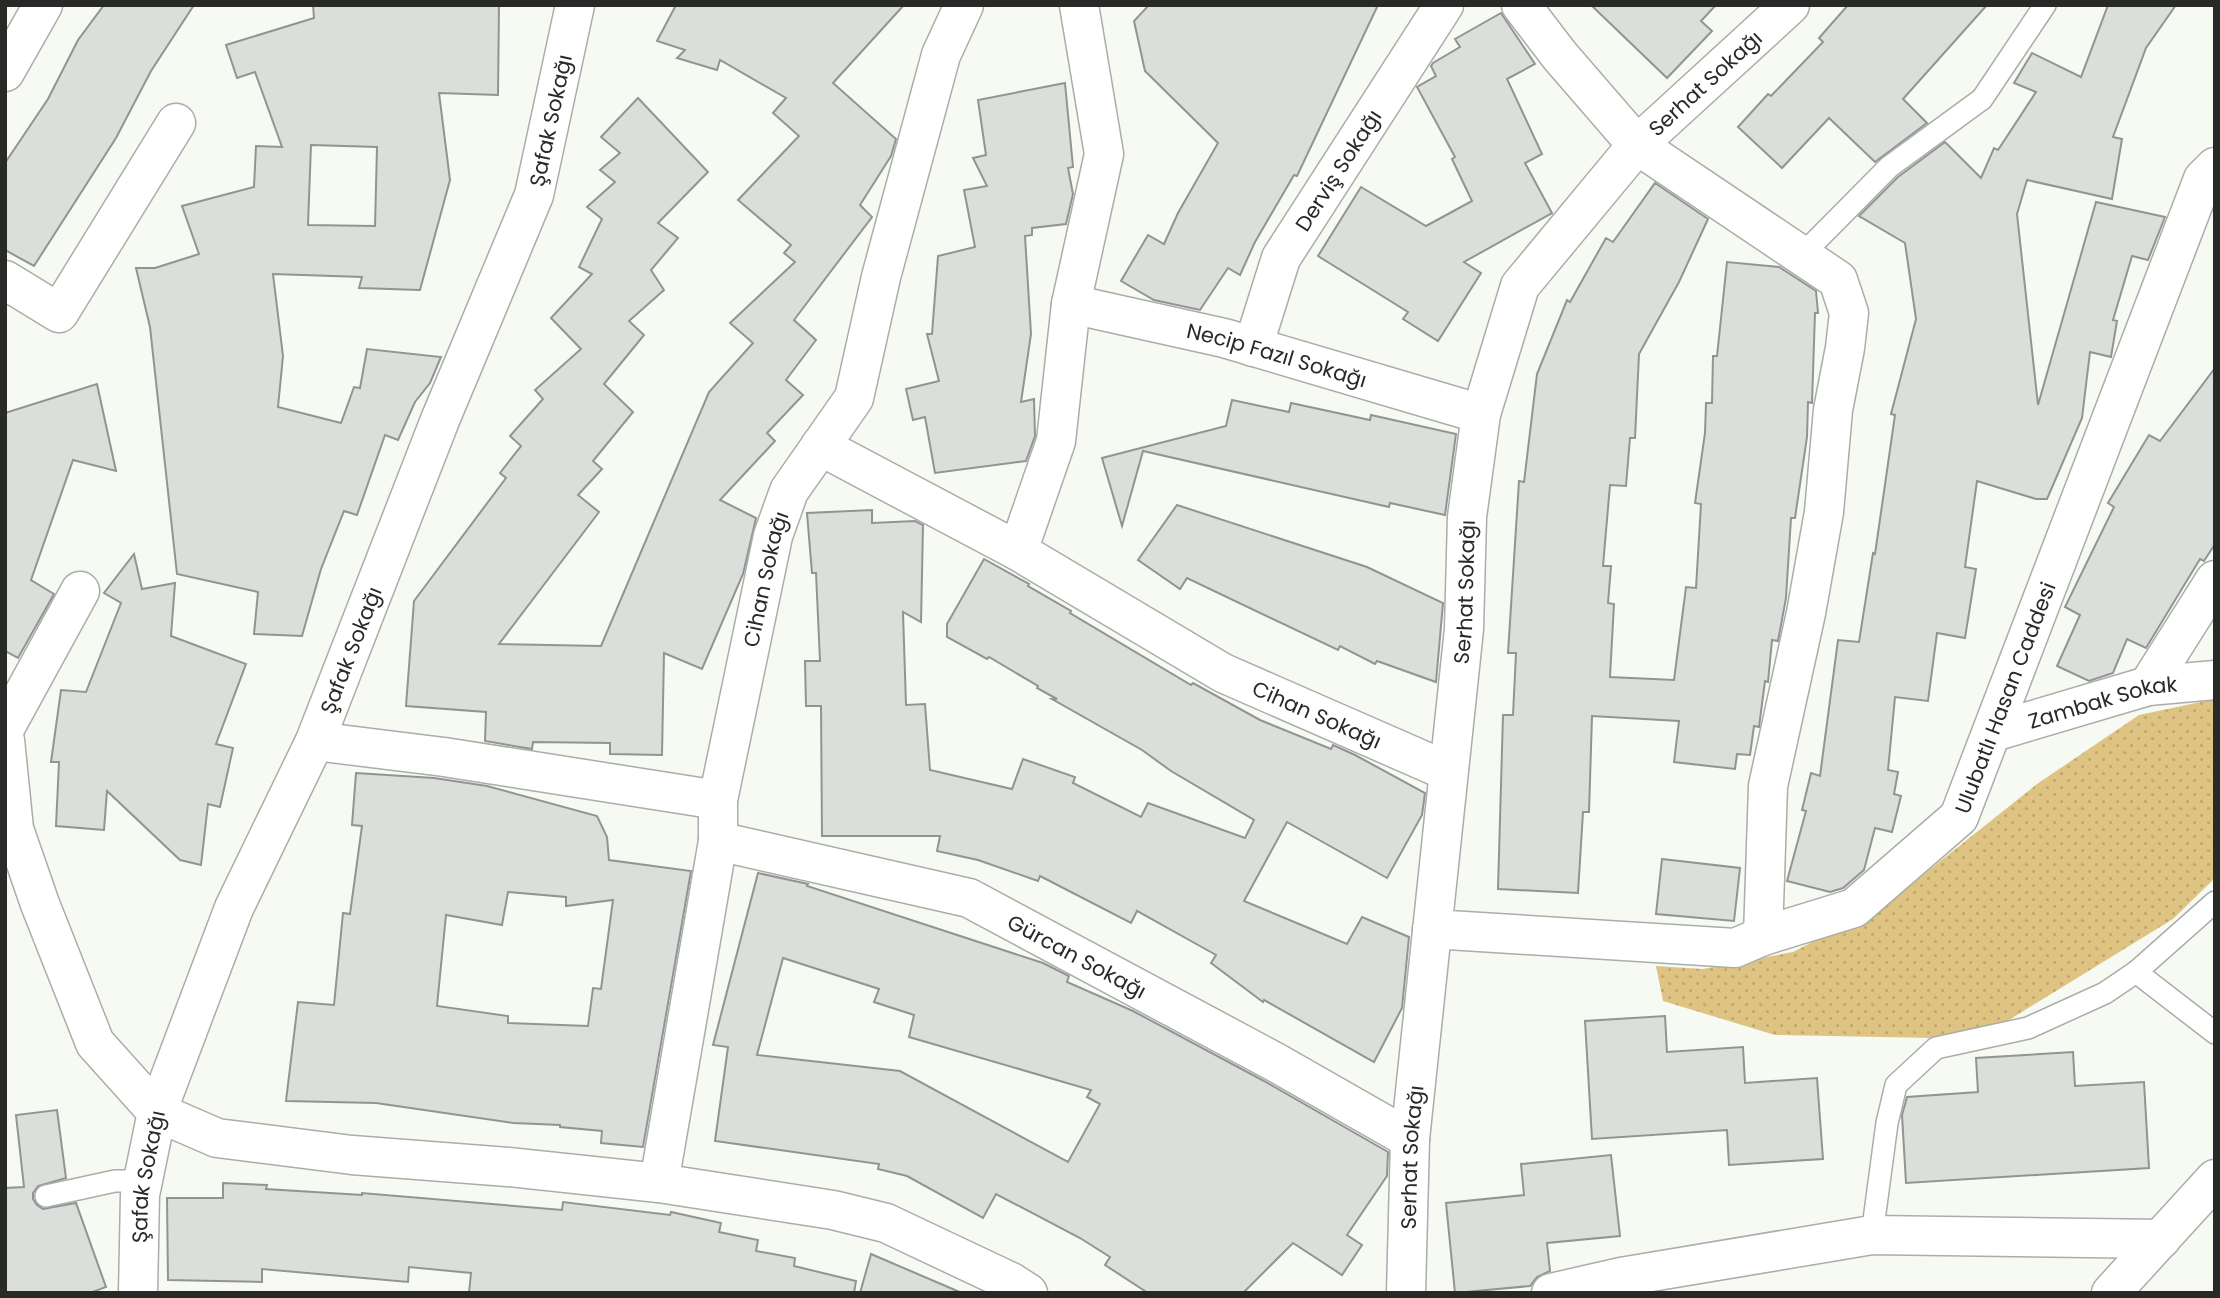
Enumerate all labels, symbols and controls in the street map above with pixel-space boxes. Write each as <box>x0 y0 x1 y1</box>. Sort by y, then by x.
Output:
street label: Serhat Sokağı <box>1642 23 1768 142</box>
street label: Şafak Sokağı <box>522 52 578 189</box>
street label: Derviş Sokağı <box>1288 104 1388 236</box>
street label: Necip Fazıl Sokağı <box>1184 316 1370 394</box>
street label: Cihan Sokağı <box>736 507 795 649</box>
street label: Serhat Sokağı <box>1446 519 1481 665</box>
street label: Ulubatlı Hasan Caddesi <box>1947 578 2062 818</box>
street label: Şafak Sokağı <box>313 582 388 718</box>
street label: Zambak Sokak <box>2024 669 2179 735</box>
street label: Cihan Sokağı <box>1248 673 1386 755</box>
street label: Gürcan Sokağı <box>1002 907 1152 1005</box>
street label: Serhat Sokağı <box>1393 1084 1430 1230</box>
street label: Şafak Sokağı <box>125 1108 171 1243</box>

